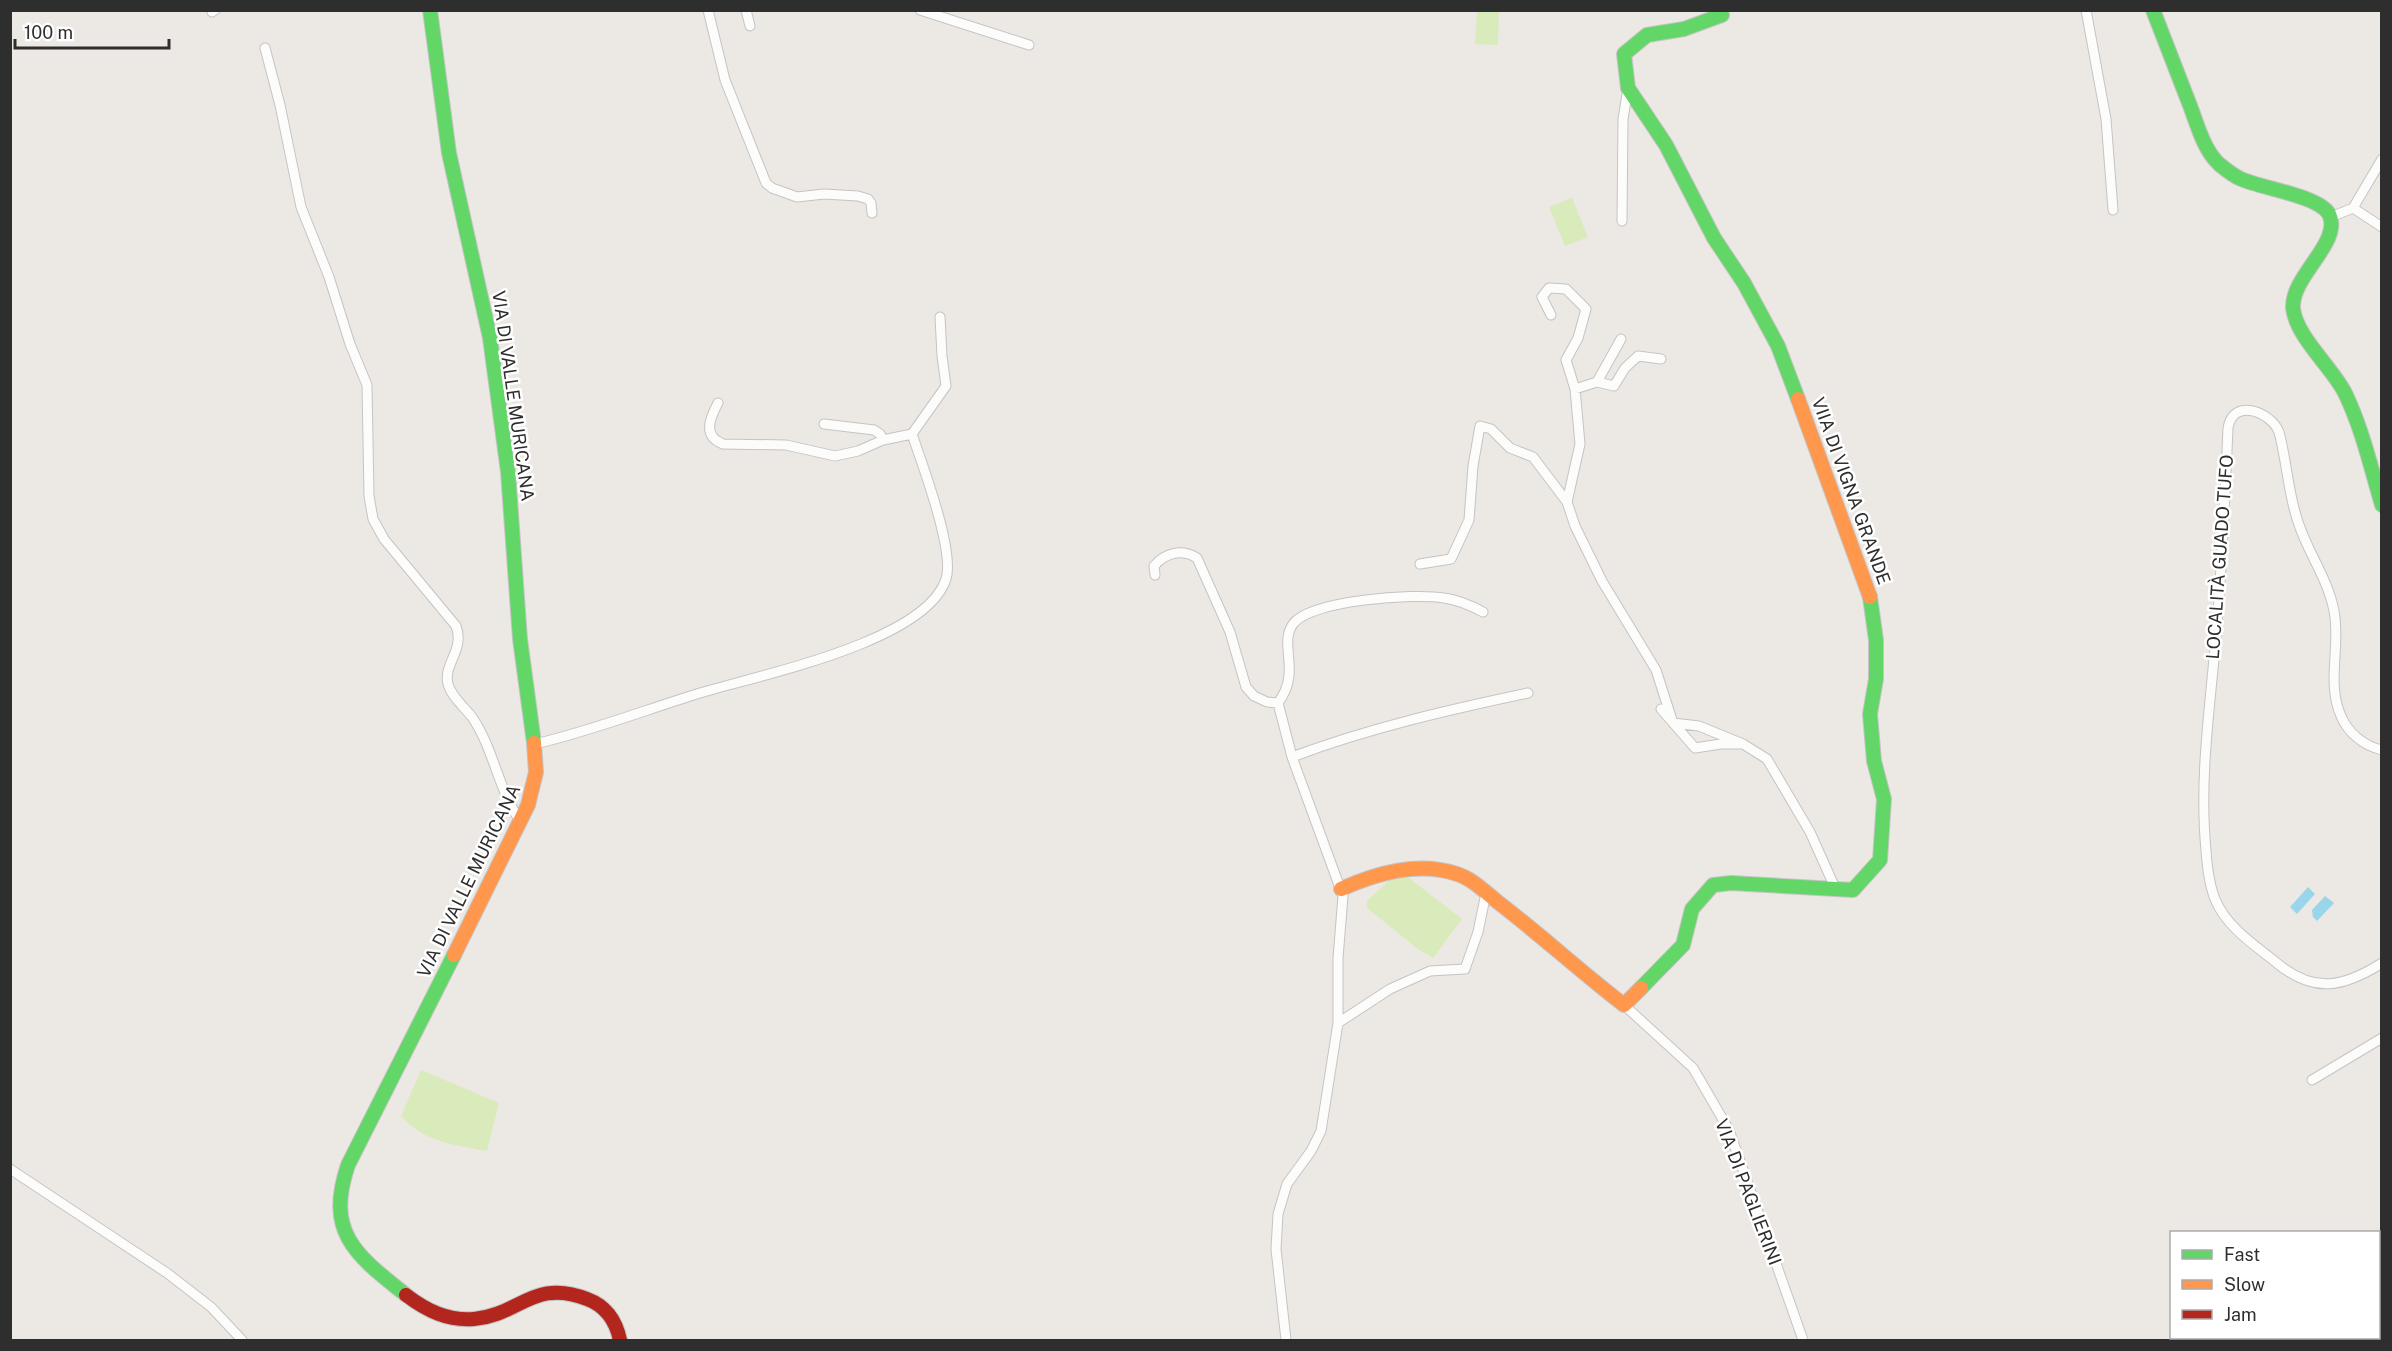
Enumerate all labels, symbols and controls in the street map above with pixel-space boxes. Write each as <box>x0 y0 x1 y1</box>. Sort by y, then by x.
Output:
scale bar <box>15 12 170 50</box>
text: 100 m <box>24 22 73 43</box>
street label: VIA DI VALLE MURICANA <box>488 289 539 503</box>
street label: VIIA DI VIGNA GRANDE <box>1808 394 1895 587</box>
street label: LOCALITÀ GUADO TUFO <box>2201 454 2237 660</box>
street label: VIA DI VALLE MURICANA <box>413 781 525 981</box>
street label: VIA DI PAGLIERINI <box>1711 1116 1786 1268</box>
legend <box>2170 1231 2380 1339</box>
text: Fast <box>2224 1244 2260 1265</box>
text: Slow <box>2224 1274 2265 1295</box>
text: Jam <box>2224 1304 2257 1325</box>

